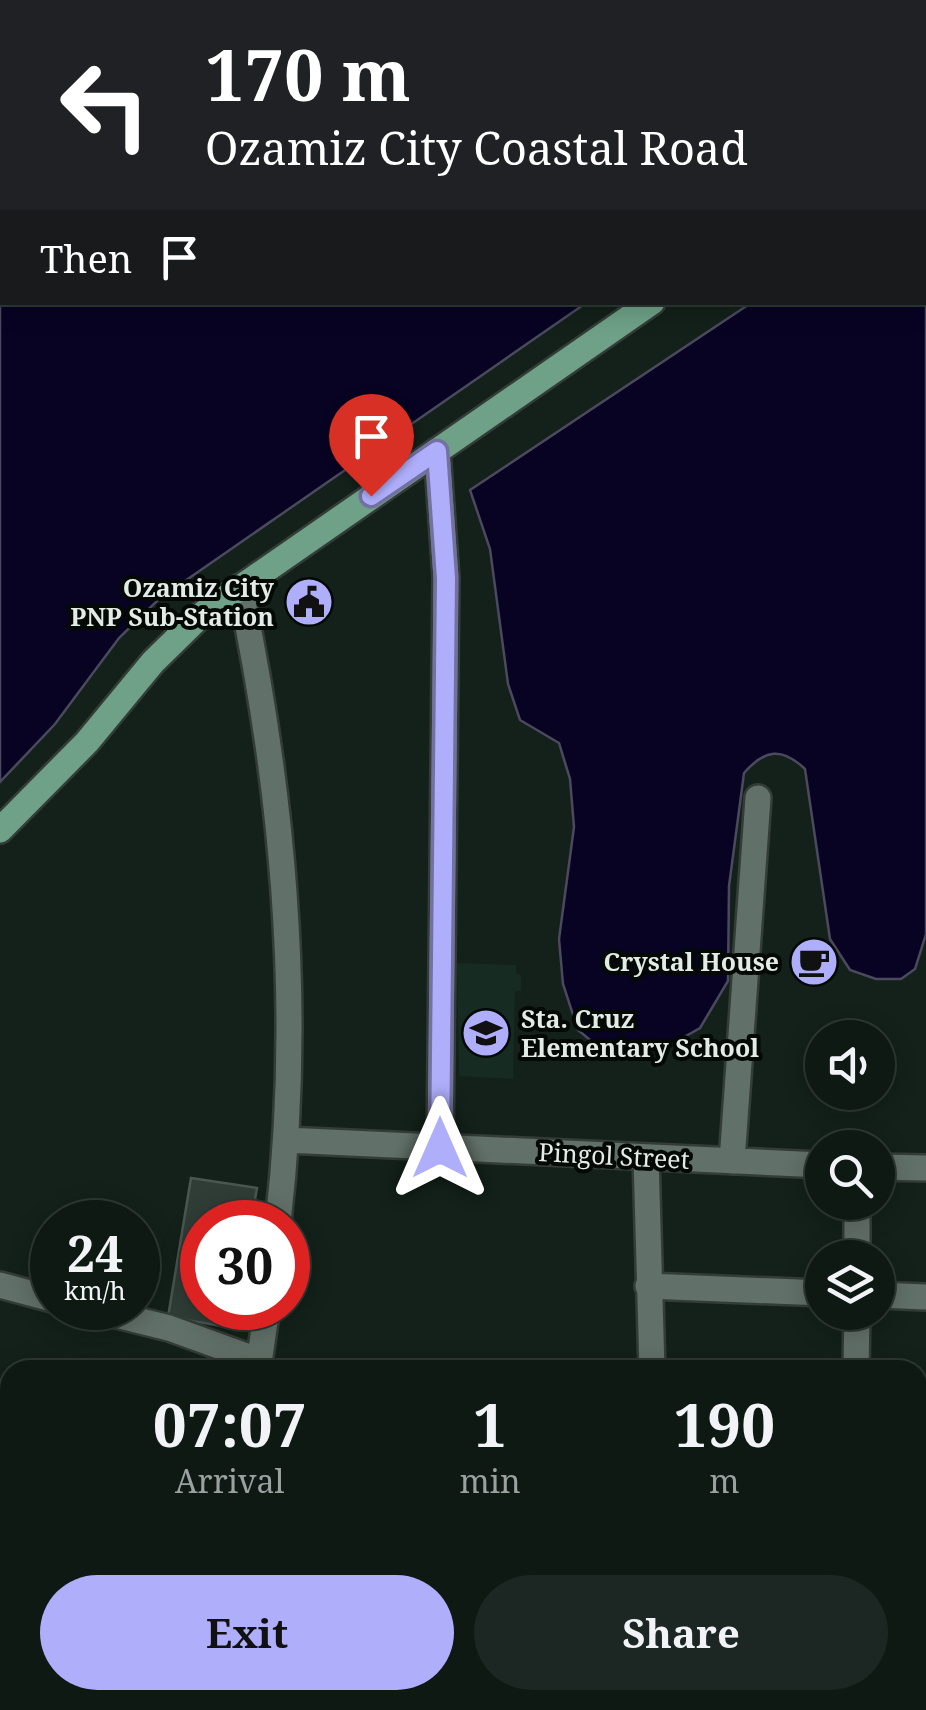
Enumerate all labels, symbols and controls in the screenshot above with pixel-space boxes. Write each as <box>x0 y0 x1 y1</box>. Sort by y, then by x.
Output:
text: 170 m <box>205 26 411 122</box>
icon: left <box>40 40 170 170</box>
text: Ozamiz City Coastal Road <box>205 117 748 178</box>
icon: arrive <box>152 230 207 285</box>
text: Then <box>40 232 132 284</box>
pin <box>329 394 414 497</box>
icon: arrive <box>344 409 399 464</box>
place label: Ozamiz City PNP Sub-Station <box>70 570 275 633</box>
public building icon: Ozamiz City PNP Sub-Station <box>283 576 335 628</box>
cafe icon: Crystal House <box>788 936 840 988</box>
place label: Crystal House <box>603 944 779 978</box>
place label: Sta. Cruz Elementary School <box>521 1001 759 1064</box>
school or university icon: Sta. Cruz Elementary School <box>460 1007 512 1059</box>
map controls <box>805 1020 895 1330</box>
button: sound <box>805 1020 895 1110</box>
position arrow <box>388 1096 492 1200</box>
button: search <box>805 1130 895 1220</box>
street label: Pingol Street <box>538 1134 691 1176</box>
speed limit sign: 30 <box>180 1200 310 1330</box>
text: 24 <box>67 1219 123 1287</box>
button: layers <box>805 1240 895 1330</box>
text: km/h <box>64 1273 126 1307</box>
text: 07:07 <box>153 1383 307 1465</box>
text: 1 <box>473 1383 507 1465</box>
text: 190 <box>673 1383 775 1465</box>
text: Arrival <box>175 1459 284 1502</box>
text: min <box>460 1459 521 1502</box>
text: m <box>709 1459 739 1502</box>
button: Exit <box>40 1575 454 1690</box>
button: Share <box>474 1575 888 1690</box>

